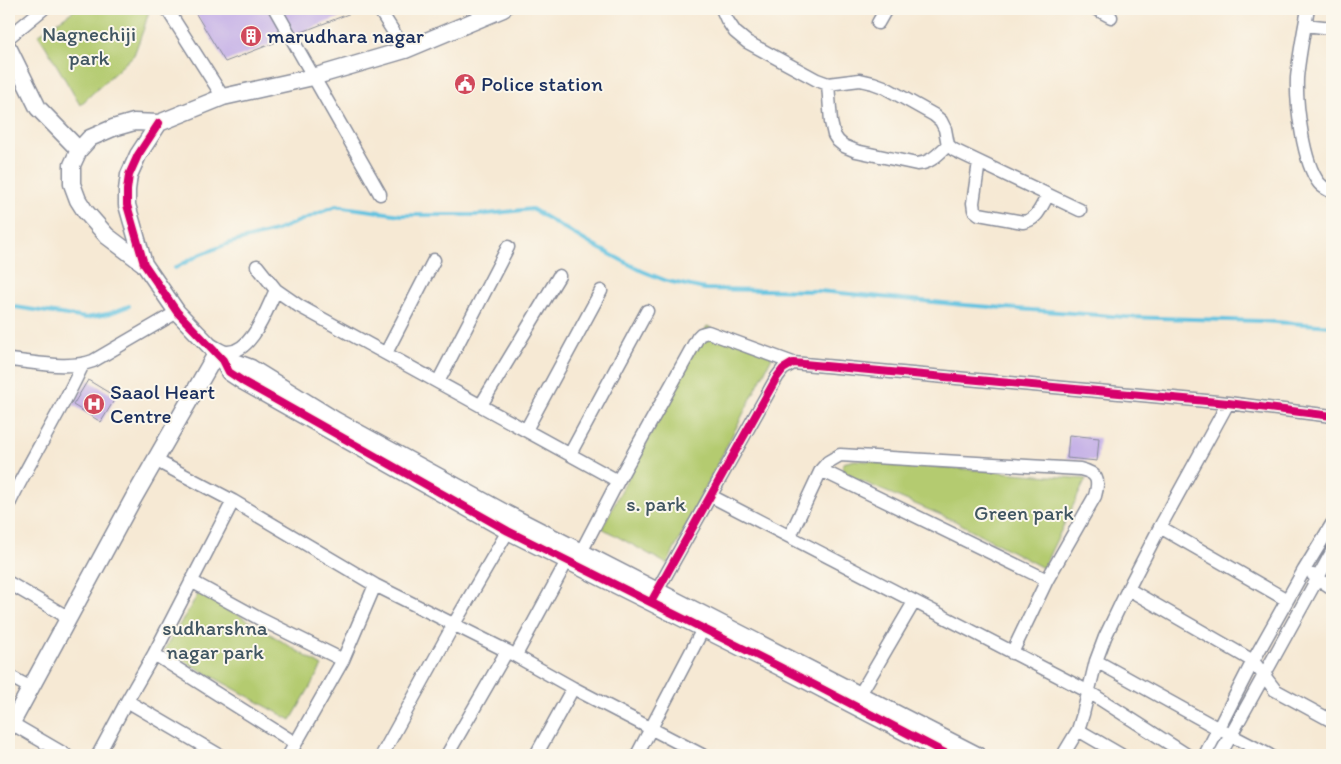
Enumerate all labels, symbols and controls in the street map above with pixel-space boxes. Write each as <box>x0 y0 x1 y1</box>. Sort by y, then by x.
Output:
park label: Nagnechiji park <box>42 21 136 70</box>
place label: marudhara nagar <box>267 23 424 48</box>
building icon: marudhara nagar <box>239 24 263 48</box>
place label: Police station <box>481 71 603 96</box>
public building icon: Police station <box>453 72 477 96</box>
place label: Saaol Heart Centre <box>110 379 215 428</box>
hospital icon: Saaol Heart Centre <box>82 392 106 416</box>
park label: s. park <box>626 491 686 516</box>
park label: Green park <box>974 500 1074 525</box>
park label: sudharshna nagar park <box>162 615 268 664</box>

